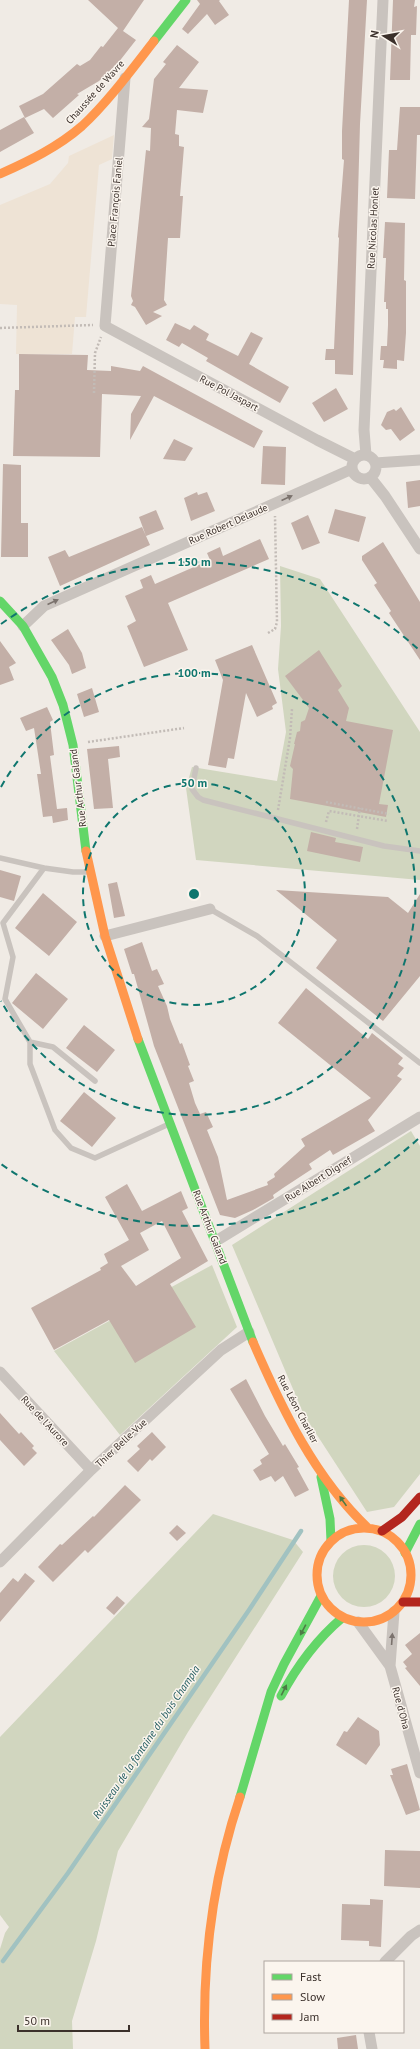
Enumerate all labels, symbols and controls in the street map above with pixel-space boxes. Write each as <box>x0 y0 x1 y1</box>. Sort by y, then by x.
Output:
north arrow <box>364 16 404 56</box>
text: N <box>367 29 382 39</box>
street label: Chaussée de Wavre <box>63 57 127 127</box>
street label: Place François Faniel <box>105 157 125 247</box>
street label: Rue Nicolas Honlet <box>364 186 382 269</box>
street label: Rue Pol Jaspart <box>197 372 261 414</box>
one-way arrow <box>281 495 292 501</box>
street label: Rue Robert Delaude <box>186 501 270 547</box>
text: 150 m <box>177 554 211 569</box>
one-way arrow <box>47 599 58 605</box>
text: 100 m <box>177 665 211 680</box>
street label: Rue Arthur Galand <box>67 748 89 828</box>
text: 50 m <box>181 775 207 790</box>
centre of rings <box>187 887 201 901</box>
street label: Rue Albert Dignef <box>282 1153 354 1205</box>
street label: Rue Arthur Galand <box>190 1188 230 1266</box>
street label: Rue Léon Charlier <box>274 1373 322 1446</box>
street label: Rue de l'Aurore <box>18 1393 72 1449</box>
street label: Thier Belle-Vue <box>93 1416 149 1470</box>
one-way arrow <box>339 1496 347 1507</box>
one-way arrow <box>299 1625 306 1636</box>
one-way arrow <box>388 1633 395 1645</box>
water label: Ruisseau de la fontaine du bois Champia <box>89 1662 203 1821</box>
one-way arrow <box>281 1684 287 1695</box>
street label: Rue d'Oha <box>389 1685 413 1731</box>
legend <box>264 1961 404 2033</box>
text: Fast <box>300 1969 321 1984</box>
text: Slow <box>300 1989 325 2004</box>
scale bar <box>18 2007 129 2033</box>
text: Jam <box>299 2009 319 2024</box>
text: 50 m <box>24 2013 50 2028</box>

